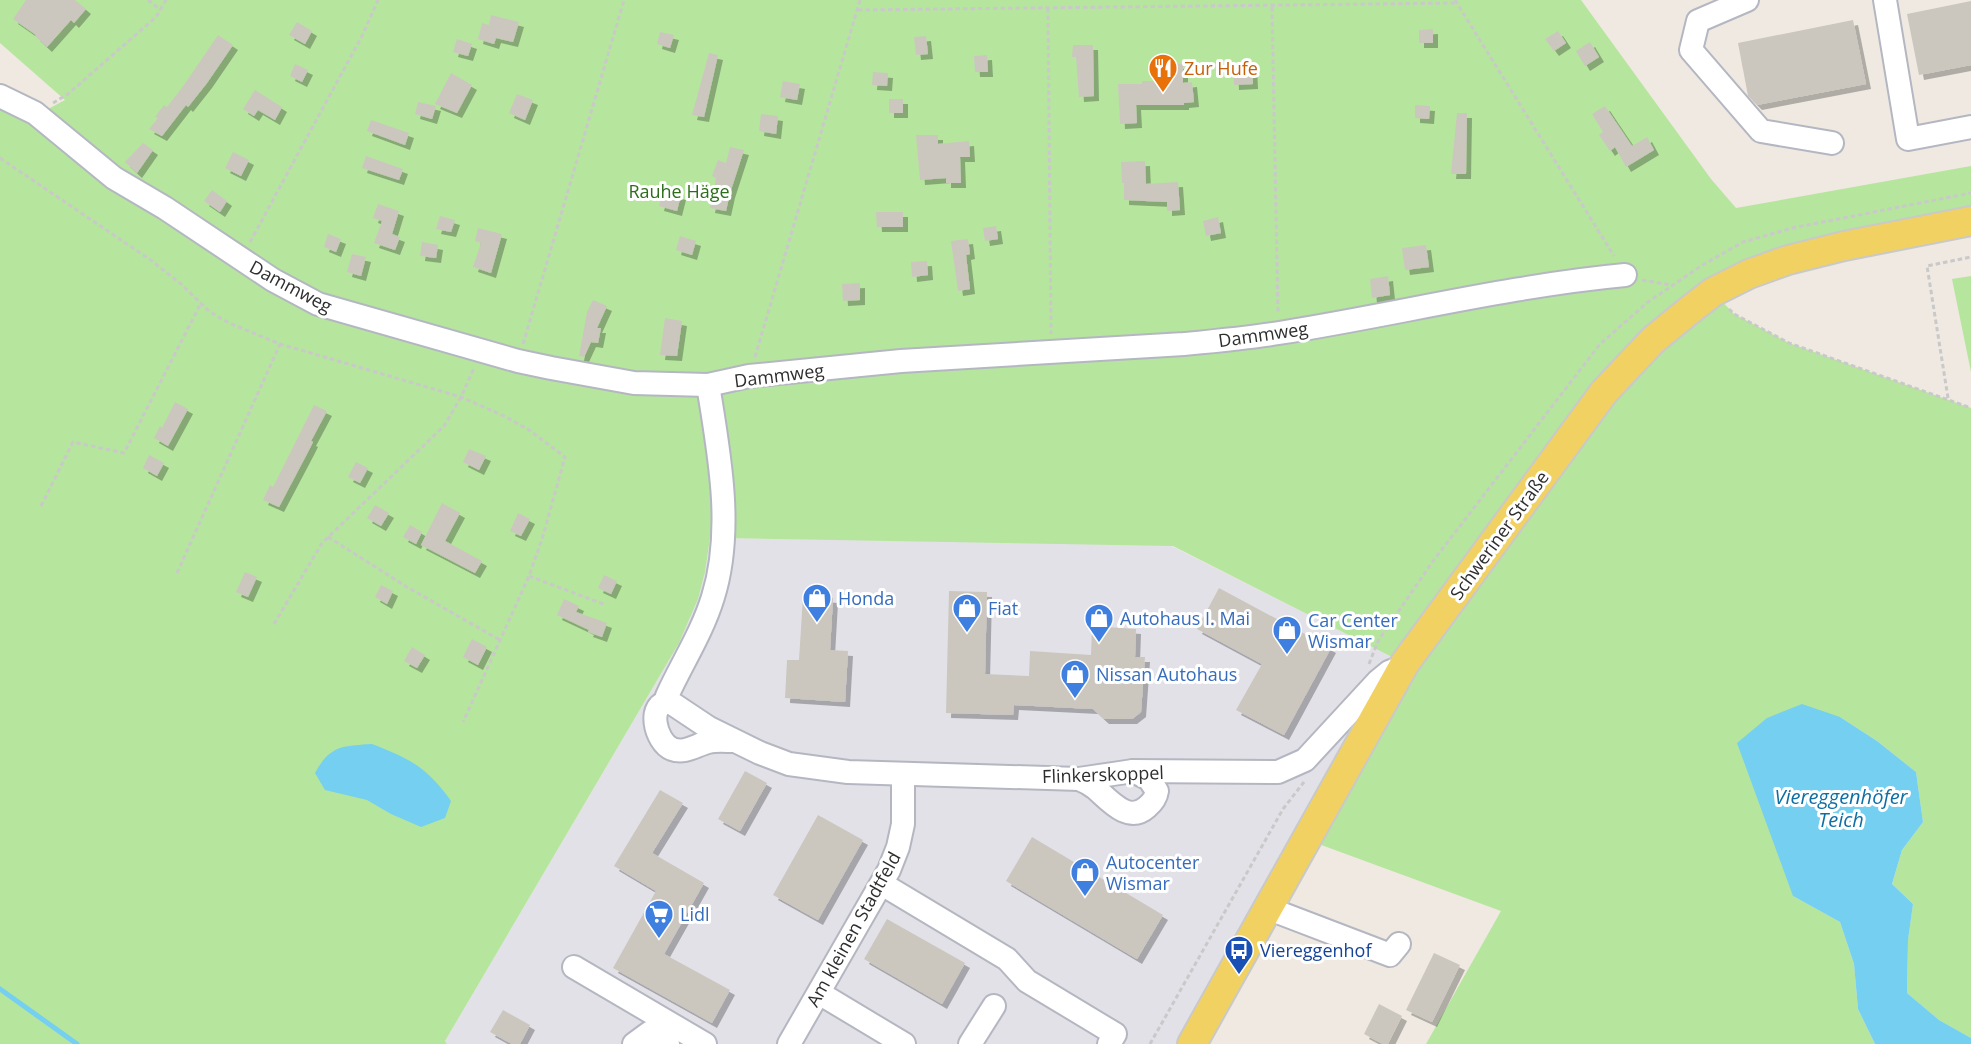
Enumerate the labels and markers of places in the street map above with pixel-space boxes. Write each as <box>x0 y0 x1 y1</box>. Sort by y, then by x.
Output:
restaurant icon: Zur Hufe <box>1147 52 1179 94</box>
place label: Zur Hufe <box>1184 56 1258 80</box>
shop icon: Honda <box>801 582 833 624</box>
place label: Honda <box>838 586 894 610</box>
shop icon: Fiat <box>951 592 983 634</box>
place label: Fiat <box>988 596 1018 620</box>
shop icon: Autohaus I. Mai <box>1083 602 1115 644</box>
place label: Autohaus I. Mai <box>1120 606 1250 630</box>
place label: Car Center Wismar <box>1308 608 1398 653</box>
shop icon: Car Center Wismar <box>1271 614 1303 656</box>
shop icon: Nissan Autohaus <box>1059 658 1091 700</box>
place label: Nissan Autohaus <box>1096 662 1237 686</box>
place label: Autocenter Wismar <box>1106 850 1200 895</box>
shop icon: Autocenter Wismar <box>1069 856 1101 898</box>
supermarket icon: Lidl <box>643 898 675 940</box>
place label: Lidl <box>680 902 710 926</box>
bus stop icon: Viereggenhof <box>1223 934 1255 976</box>
place label: Viereggenhof <box>1260 938 1372 962</box>

